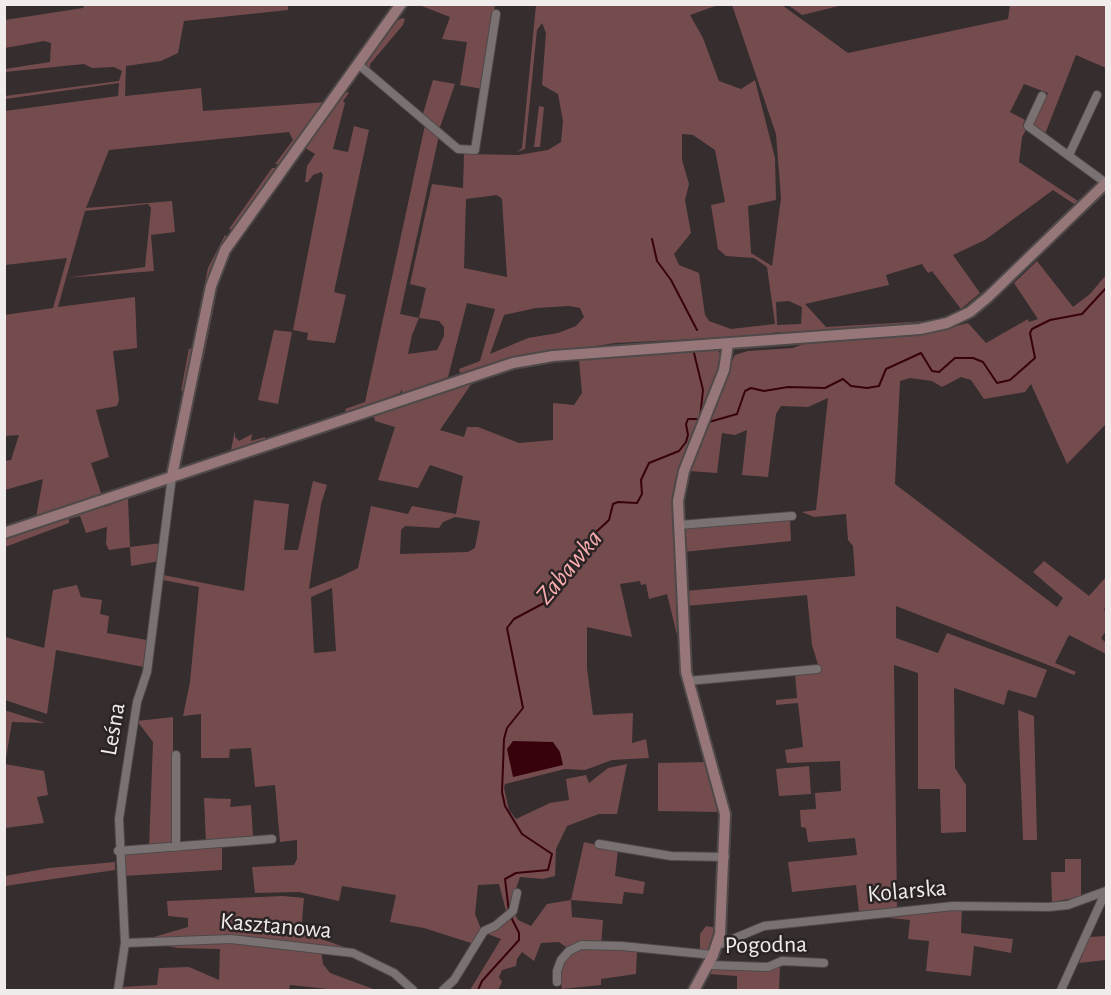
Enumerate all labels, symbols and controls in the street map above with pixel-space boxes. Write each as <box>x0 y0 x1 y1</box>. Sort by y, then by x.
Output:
water label: Zabawka <box>529 524 609 610</box>
street label: Leśna <box>94 700 132 758</box>
street label: Kolarska <box>866 873 948 909</box>
street label: Kasztanowa <box>219 907 333 945</box>
street label: Pogodna <box>724 930 808 960</box>

